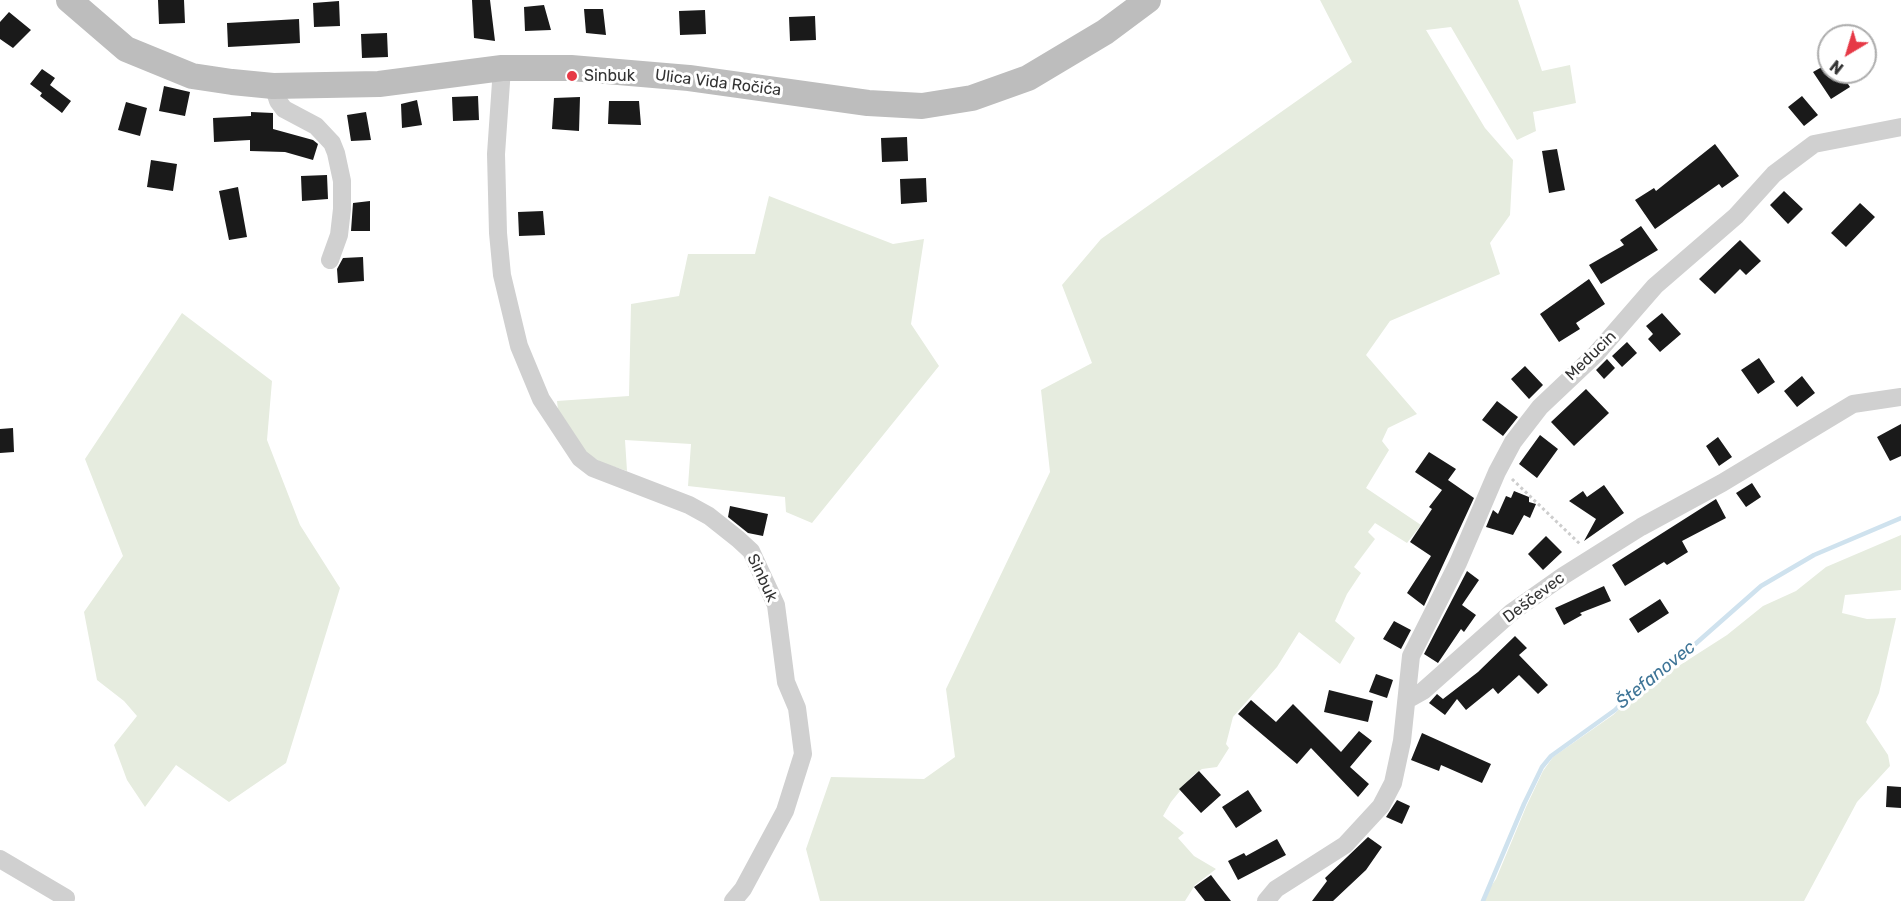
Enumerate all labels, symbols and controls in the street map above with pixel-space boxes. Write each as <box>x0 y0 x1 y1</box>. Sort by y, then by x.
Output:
north arrow <box>1817 24 1877 84</box>
text: N <box>1826 56 1847 78</box>
place label: Sinbuk <box>584 66 635 86</box>
street label: Ulica Vida Ročića <box>654 66 782 100</box>
marker: Sinbuk <box>565 69 579 83</box>
street label: Meducin <box>1562 327 1620 385</box>
street label: Sinbuk <box>743 551 781 605</box>
street label: Deščevec <box>1499 569 1569 627</box>
water label: Štefanovec <box>1612 636 1700 714</box>

